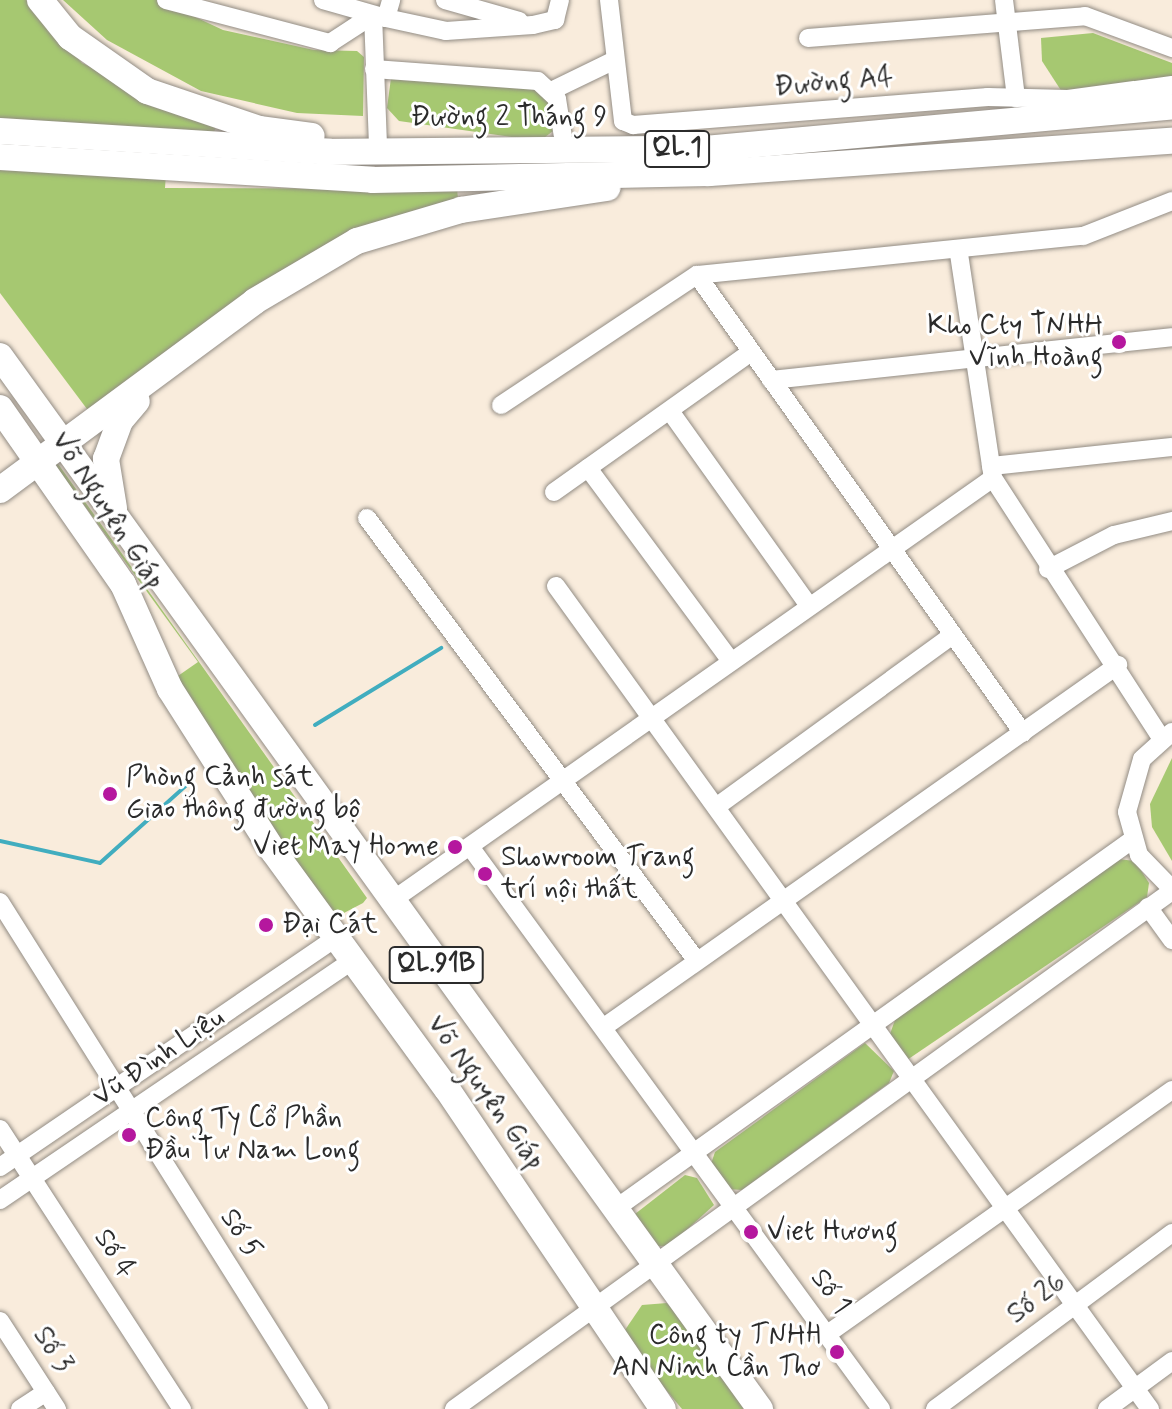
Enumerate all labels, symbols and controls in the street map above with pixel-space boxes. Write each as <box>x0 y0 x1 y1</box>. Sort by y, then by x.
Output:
street label: Đường A4 <box>773 61 895 105</box>
street label: Đường 2 Tháng 9 <box>411 101 607 135</box>
road number: QL.1 <box>643 127 711 171</box>
place label: Kho Cty TNHH Vĩnh Hoàng <box>927 309 1103 375</box>
marker: Kho Cty TNHH Vĩnh Hoàng <box>1110 333 1128 351</box>
street label: Võ Nguyên Giáp <box>44 426 170 596</box>
place label: Phòng Cảnh sát Giao thông đường bộ <box>126 761 360 827</box>
marker: Phòng Cảnh sát Giao thông đường bộ <box>101 785 119 803</box>
place label: Viet May Home <box>254 830 439 864</box>
marker: Viet May Home <box>446 838 464 856</box>
place label: Showroom Trang trí nội thất <box>501 841 697 907</box>
marker: Showroom Trang trí nội thất <box>476 865 494 883</box>
place label: Đại Cát <box>282 908 378 942</box>
marker: Đại Cát <box>257 916 275 934</box>
road number: QL.91B <box>388 943 484 987</box>
street label: Vũ Đình Liệu <box>87 1002 231 1114</box>
street label: Võ Nguyên Giáp <box>419 1009 551 1177</box>
place label: Công Ty Cổ Phần Đầu Tư Nam Long <box>145 1102 363 1168</box>
marker: Công Ty Cổ Phần Đầu Tư Nam Long <box>120 1126 138 1144</box>
street label: Số 5 <box>212 1203 268 1265</box>
place label: Viet Hương <box>767 1215 898 1249</box>
street label: Số 4 <box>86 1223 142 1285</box>
marker: Viet Hương <box>742 1223 760 1241</box>
street label: Số 1 <box>802 1263 858 1321</box>
street label: Số 26 <box>1001 1266 1073 1332</box>
place label: Công ty TNHH AN Ninh Cần Thơ <box>618 1319 821 1385</box>
street label: Số 3 <box>25 1321 79 1379</box>
marker: Công ty TNHH AN Ninh Cần Thơ <box>828 1343 846 1361</box>

